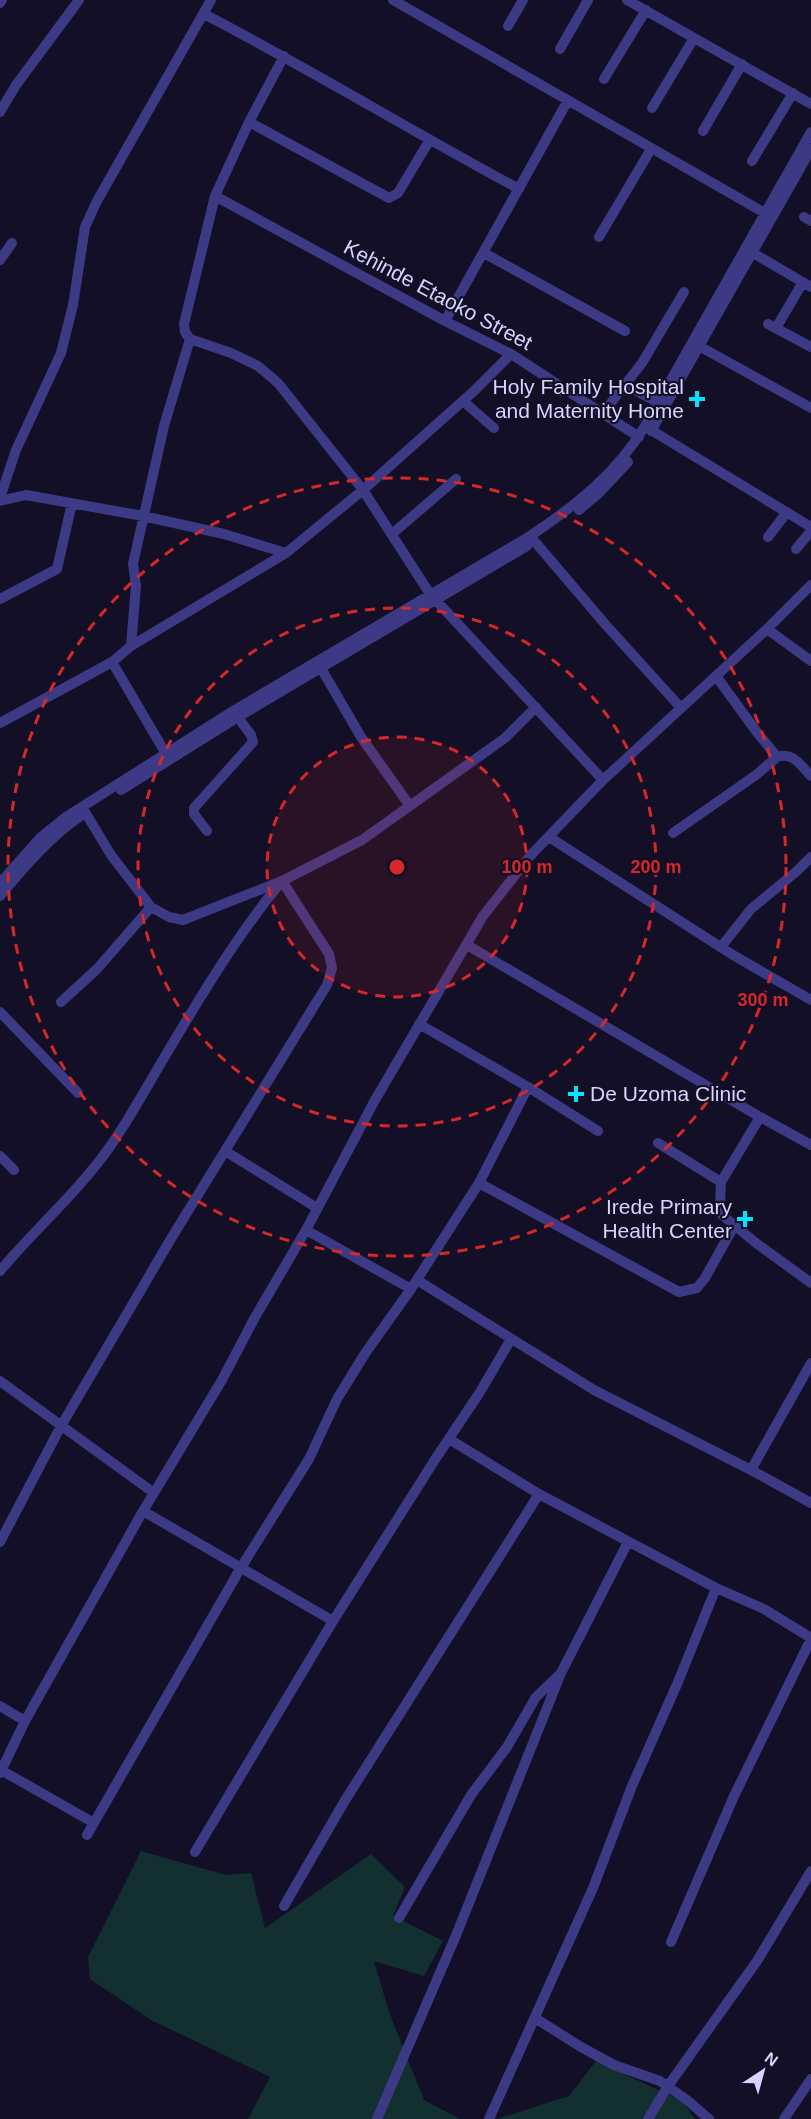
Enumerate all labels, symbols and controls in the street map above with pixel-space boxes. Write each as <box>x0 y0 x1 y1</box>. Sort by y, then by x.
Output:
street label: Kehinde Etaoko Street <box>340 235 537 354</box>
place label: Holy Family Hospital and Maternity Home <box>493 375 684 422</box>
marker: Holy Family Hospital and Maternity Home <box>688 390 706 408</box>
centre of rings <box>387 857 407 877</box>
text: 100 m <box>501 857 553 877</box>
text: 200 m <box>630 857 682 877</box>
text: 300 m <box>737 990 789 1010</box>
place label: De Uzoma Clinic <box>590 1082 746 1105</box>
marker: De Uzoma Clinic <box>567 1085 585 1103</box>
place label: Irede Primary Health Center <box>602 1195 732 1242</box>
marker: Irede Primary Health Center <box>736 1210 754 1228</box>
north arrow <box>733 2041 793 2101</box>
text: N <box>762 2049 781 2070</box>

